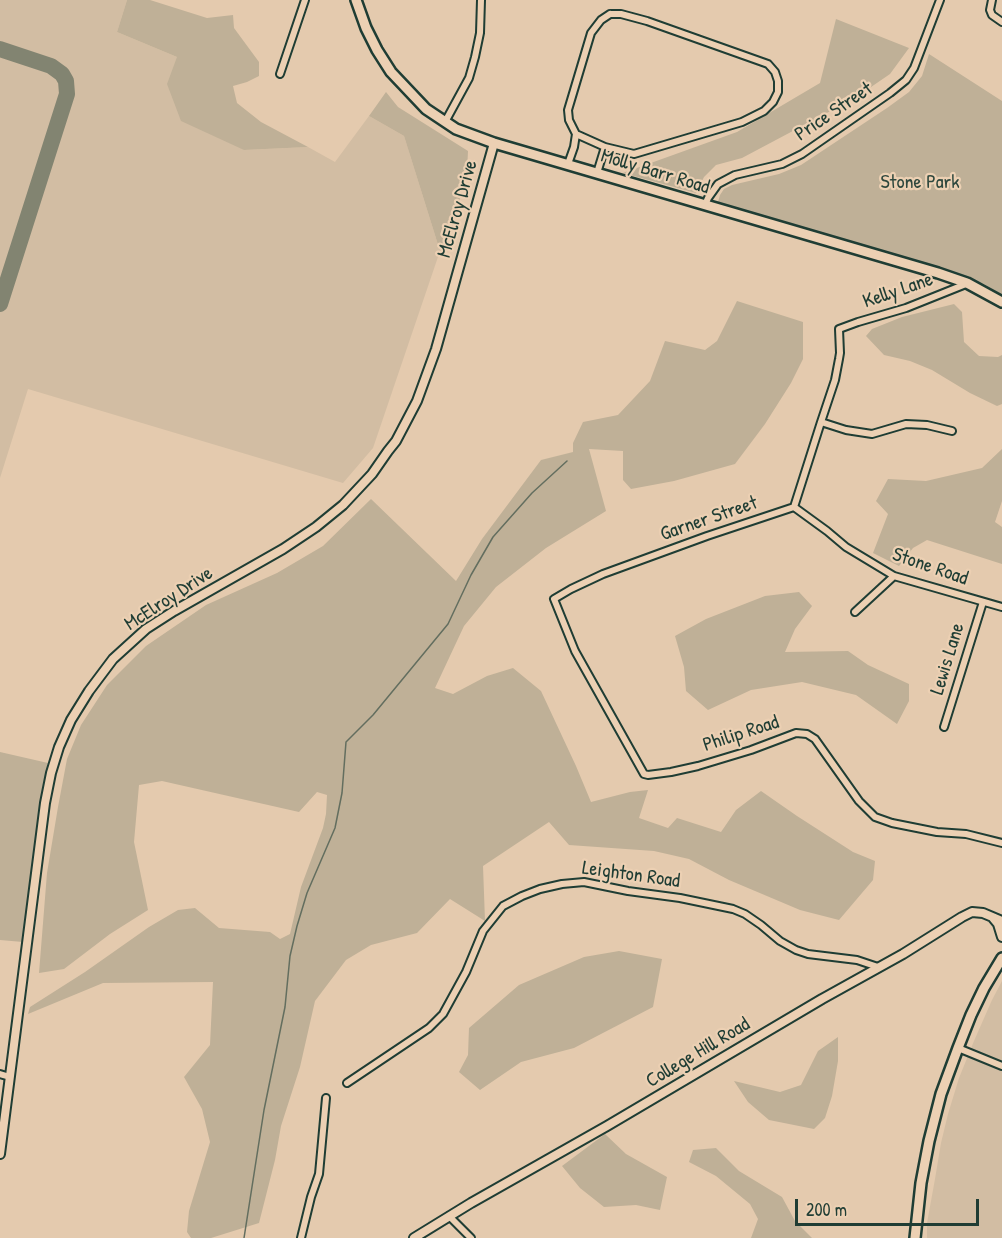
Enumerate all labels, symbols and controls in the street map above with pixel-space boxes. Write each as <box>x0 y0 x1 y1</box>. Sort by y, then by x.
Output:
street label: Price Street <box>791 77 877 147</box>
street label: Molly Barr Road <box>598 144 712 200</box>
street label: McElroy Drive <box>433 157 483 261</box>
park label: Stone Park <box>880 171 960 195</box>
street label: Kelly Lane <box>860 268 936 314</box>
street label: Garner Street <box>657 491 761 547</box>
street label: Stone Road <box>889 543 971 591</box>
street label: McElroy Drive <box>120 562 218 636</box>
street label: Lewis Lane <box>926 620 970 698</box>
street label: Philip Road <box>700 710 782 758</box>
street label: Leighton Road <box>581 856 681 894</box>
street label: College Hill Road <box>642 1013 754 1093</box>
scale bar <box>798 1187 982 1225</box>
text: 200 m <box>806 1197 847 1222</box>

